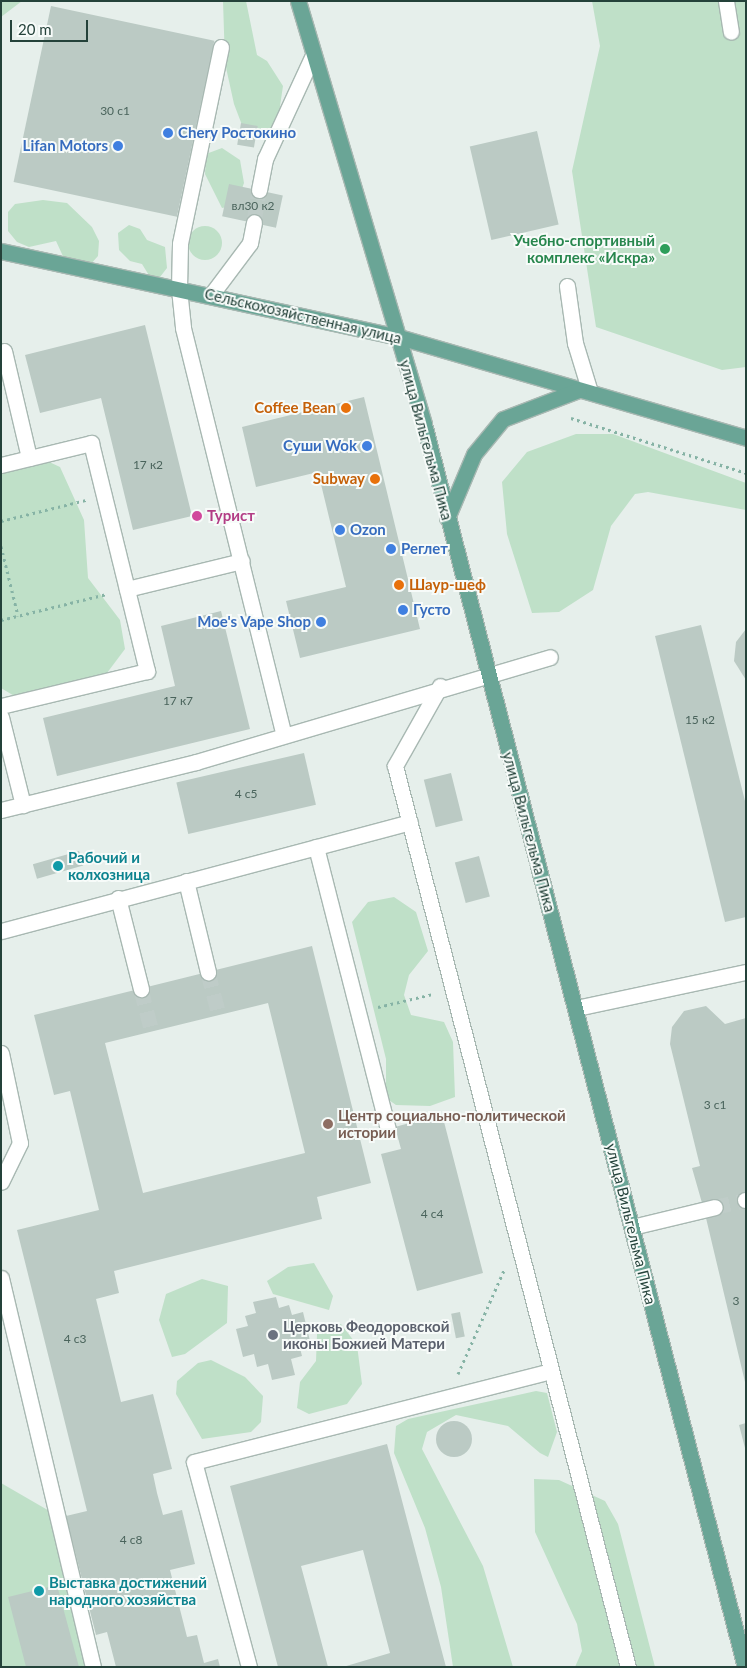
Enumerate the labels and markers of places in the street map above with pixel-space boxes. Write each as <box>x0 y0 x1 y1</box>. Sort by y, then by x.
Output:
place label: Chery Ростокино <box>178 124 296 142</box>
marker: Chery Ростокино <box>162 127 174 139</box>
place label: Lifan Motors <box>23 137 108 155</box>
marker: Lifan Motors <box>112 140 124 152</box>
place label: Учебно-спортивный комплекс «Искра» <box>513 231 655 266</box>
marker: Учебно-спортивный комплекс «Искра» <box>659 243 671 255</box>
place label: Coffee Bean <box>254 399 336 417</box>
marker: Coffee Bean <box>340 402 352 414</box>
place label: Суши Wok <box>283 437 357 455</box>
marker: Суши Wok <box>361 440 373 452</box>
place label: Subway <box>313 470 365 488</box>
marker: Subway <box>369 473 381 485</box>
place label: Турист <box>207 507 255 525</box>
marker: Турист <box>191 510 203 522</box>
place label: Ozon <box>350 521 386 539</box>
marker: Ozon <box>334 524 346 536</box>
place label: Реглет <box>401 540 448 558</box>
marker: Реглет <box>385 543 397 555</box>
place label: Шаур-шеф <box>409 576 486 594</box>
marker: Шаур-шеф <box>393 579 405 591</box>
place label: Густо <box>413 601 451 619</box>
marker: Густо <box>397 604 409 616</box>
place label: Moe's Vape Shop <box>197 613 311 631</box>
marker: Moe's Vape Shop <box>315 616 327 628</box>
place label: Рабочий и колхозница <box>68 848 150 883</box>
marker: Рабочий и колхозница <box>52 860 64 872</box>
place label: Центр социально-политической истории <box>338 1106 566 1141</box>
marker: Центр социально-политической истории <box>322 1118 334 1130</box>
place label: Церковь Феодоровской иконы Божией Матери <box>283 1317 449 1352</box>
marker: Церковь Феодоровской иконы Божией Матери <box>267 1329 279 1341</box>
place label: Выставка достижений народного хозяйства <box>49 1573 207 1608</box>
marker: Выставка достижений народного хозяйства <box>33 1585 45 1597</box>

